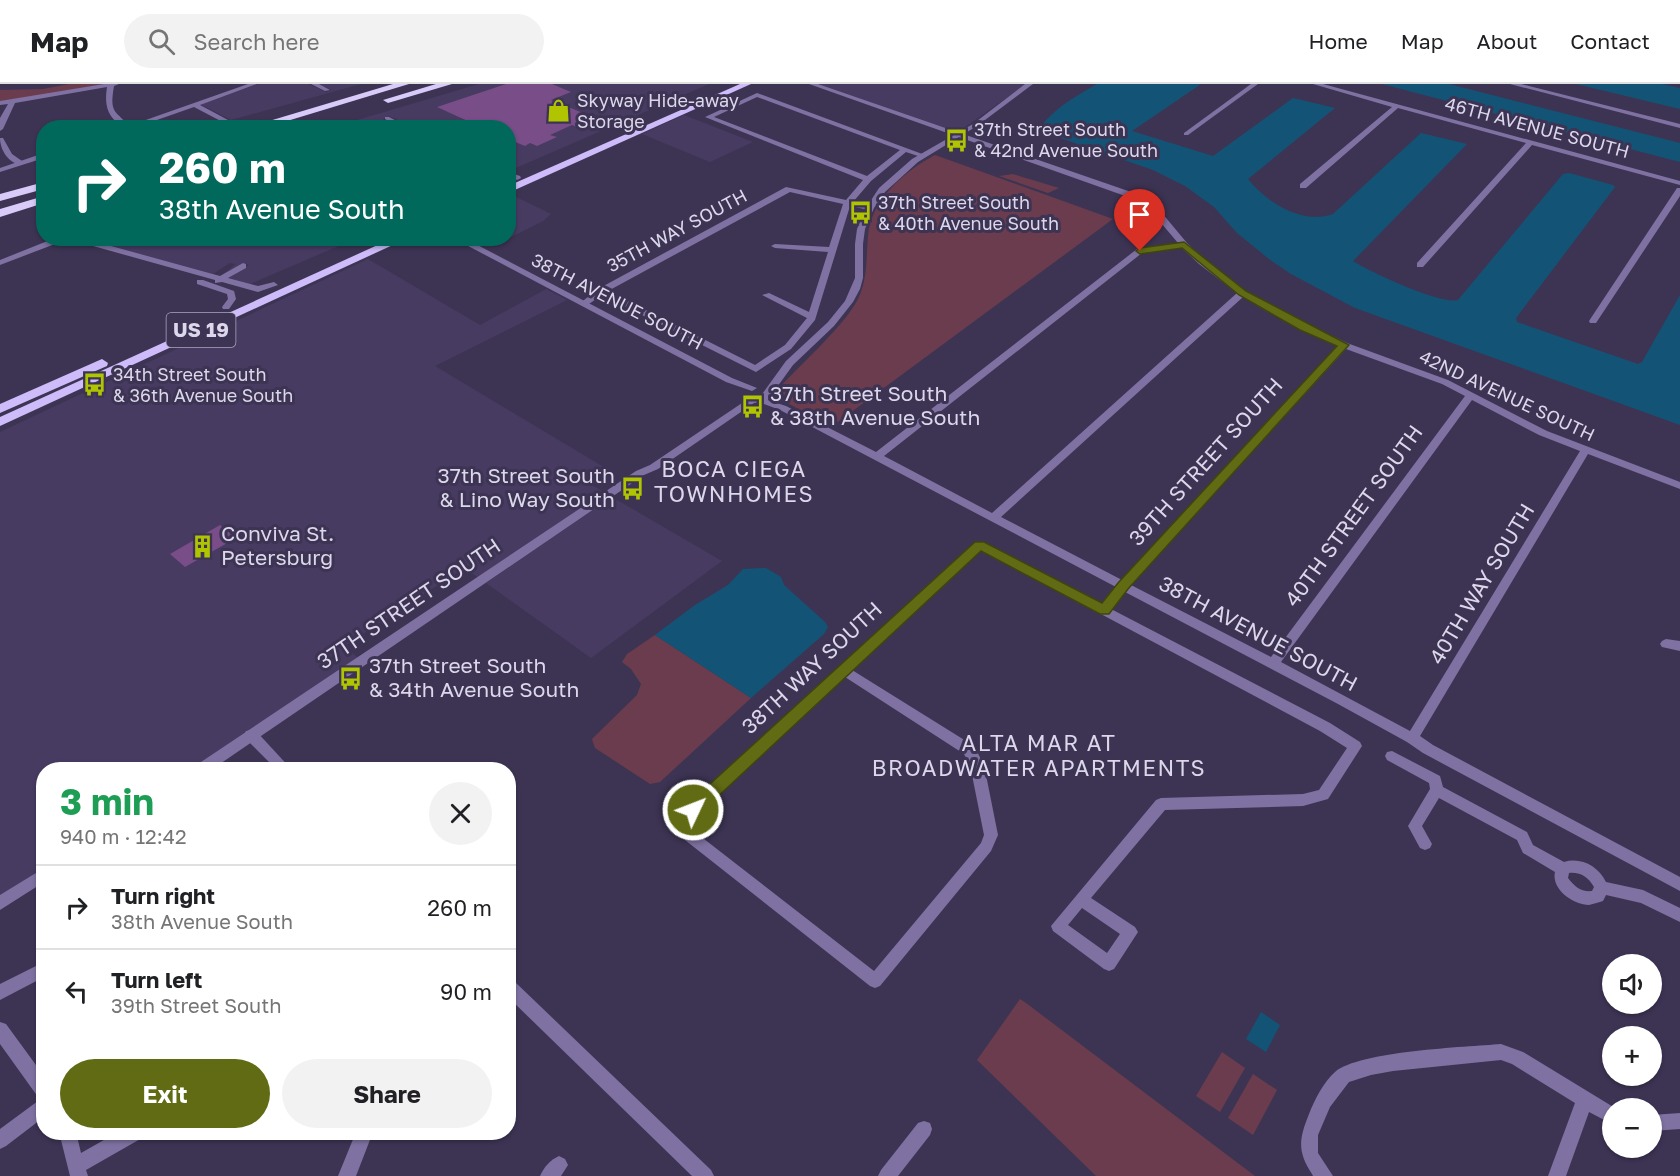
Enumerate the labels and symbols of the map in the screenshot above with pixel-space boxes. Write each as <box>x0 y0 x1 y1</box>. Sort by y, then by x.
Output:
place label: Skyway Hide-away Storage <box>577 89 739 132</box>
street label: 46TH AVENUE SOUTH <box>1443 92 1632 162</box>
shop icon: Skyway Hide-away Storage <box>546 98 572 124</box>
place label: 37th Street South & 42nd Avenue South <box>974 118 1158 161</box>
bus stop icon: 37th Street South & 42nd Avenue South <box>943 127 969 153</box>
street label: 35TH WAY SOUTH <box>603 184 750 276</box>
pin <box>1114 189 1165 251</box>
place label: 37th Street South & 40th Avenue South <box>878 191 1059 234</box>
bus stop icon: 37th Street South & 40th Avenue South <box>847 200 873 226</box>
street label: 38TH AVENUE SOUTH <box>528 248 707 354</box>
road number: US 19 <box>166 313 236 347</box>
street label: 42ND AVENUE SOUTH <box>1416 345 1599 445</box>
place label: 34th Street South & 36th Avenue South <box>113 363 293 406</box>
bus stop icon: 34th Street South & 36th Avenue South <box>82 372 108 398</box>
street label: 39TH STREET SOUTH <box>1123 372 1288 551</box>
place label: 37th Street South & 38th Avenue South <box>770 380 980 430</box>
bus stop icon: 37th Street South & 38th Avenue South <box>739 393 765 419</box>
street label: 40TH STREET SOUTH <box>1279 420 1428 611</box>
district label: BOCA CIEGA TOWNHOMES <box>654 455 814 507</box>
place label: 37th Street South & Lino Way South <box>438 462 615 512</box>
bus stop icon: 37th Street South & Lino Way South <box>620 475 646 501</box>
street label: 40TH WAY SOUTH <box>1423 498 1539 669</box>
place label: Conviva St. Petersburg <box>221 520 334 570</box>
street label: 37TH STREET SOUTH <box>312 532 505 674</box>
building icon: Conviva St. Petersburg <box>190 533 216 559</box>
street label: 38TH AVENUE SOUTH <box>1155 570 1362 696</box>
street label: 38TH WAY SOUTH <box>736 596 887 739</box>
place label: 37th Street South & 34th Avenue South <box>369 652 579 702</box>
bus stop icon: 37th Street South & 34th Avenue South <box>338 665 364 691</box>
district label: ALTA MAR AT BROADWATER APARTMENTS <box>872 729 1206 781</box>
position arrow <box>661 778 725 842</box>

